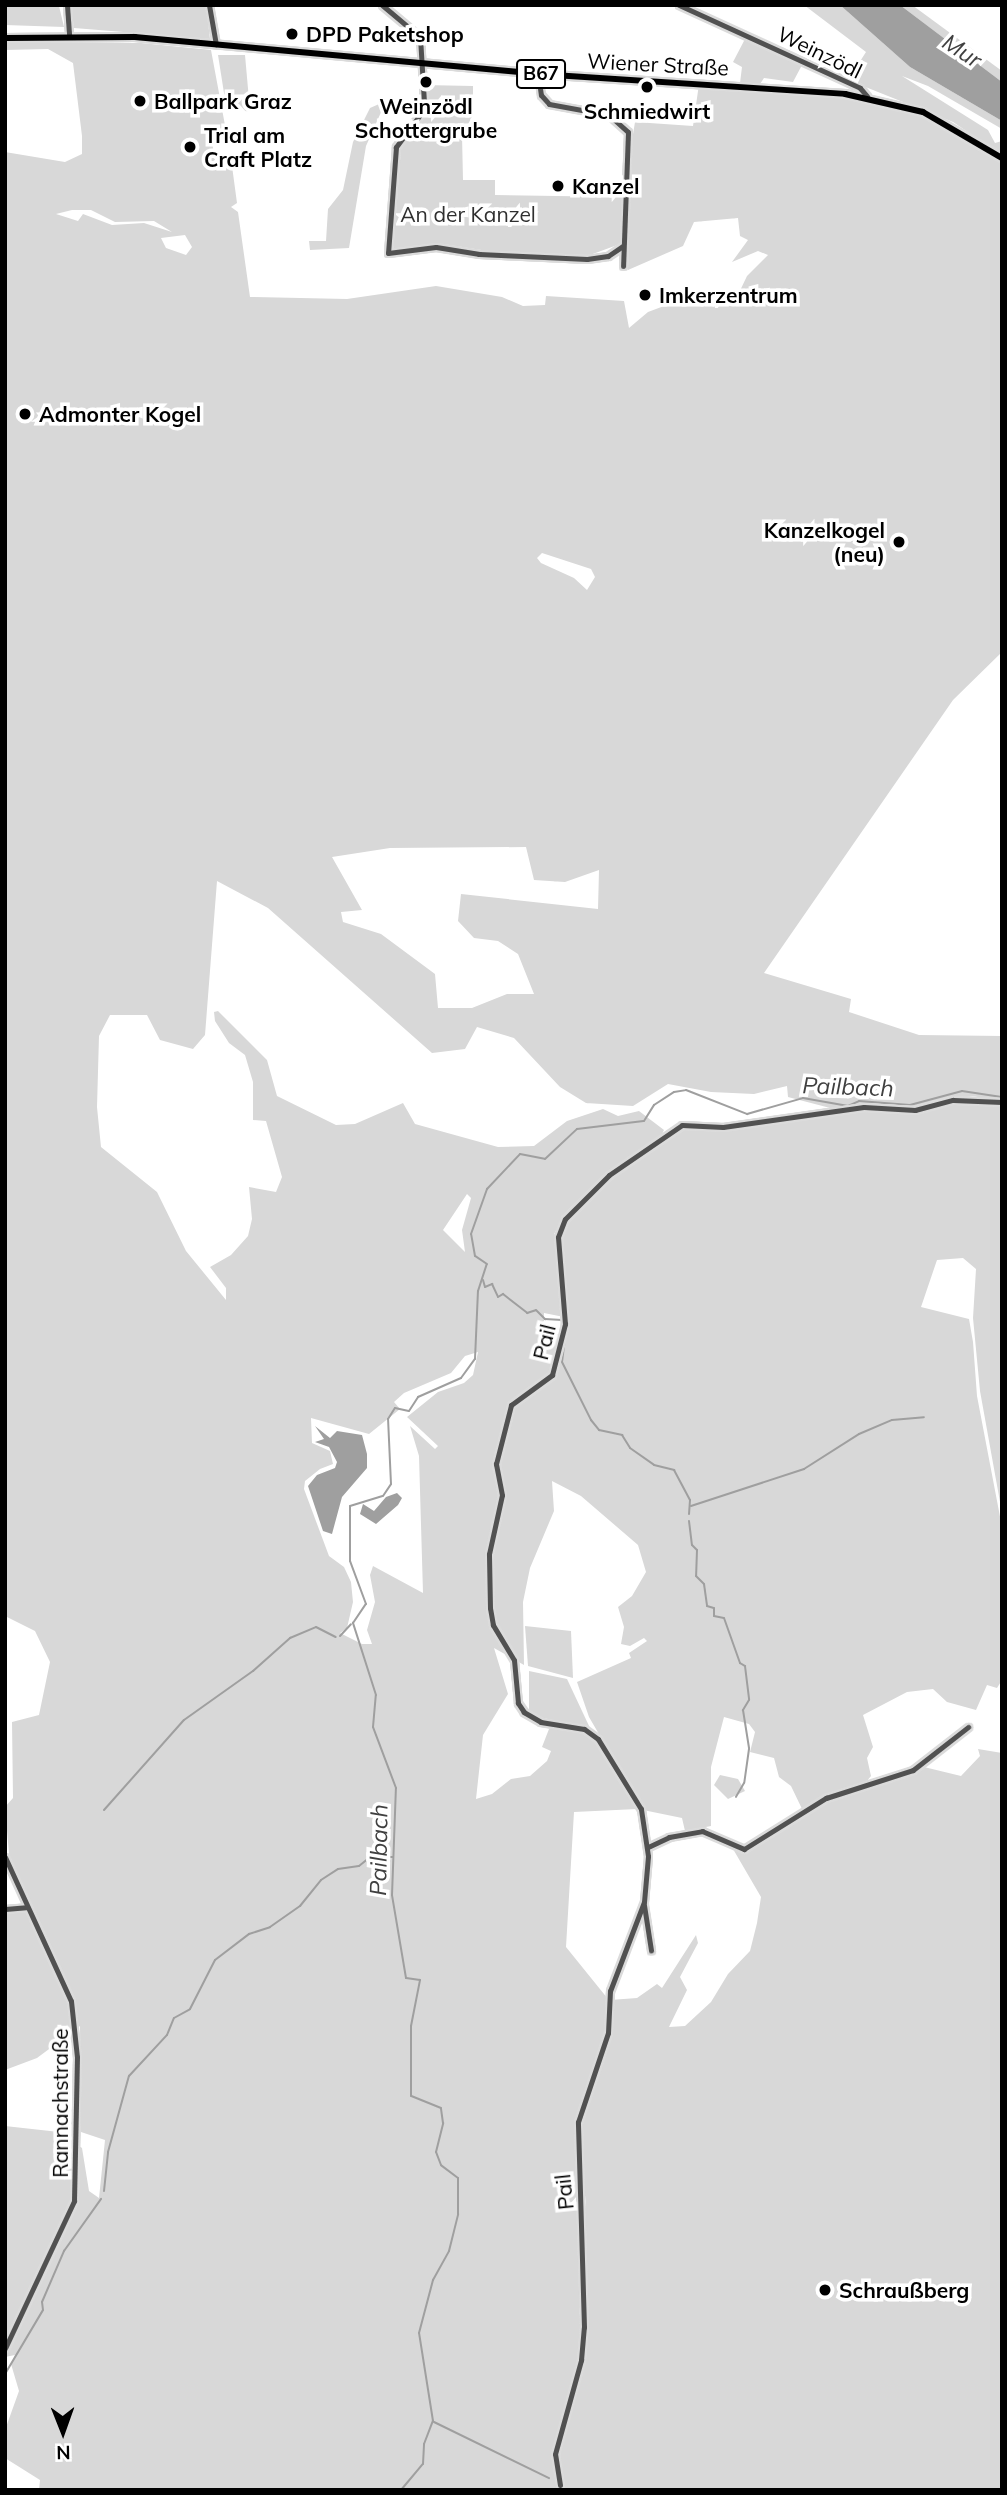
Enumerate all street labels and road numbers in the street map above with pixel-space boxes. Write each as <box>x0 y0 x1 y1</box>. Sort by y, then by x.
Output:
street label: Weinzödl <box>774 21 866 83</box>
street label: Wiener Straße <box>587 48 729 80</box>
road number: B67 <box>515 58 567 90</box>
street label: Pail <box>527 1322 561 1362</box>
street label: Rannachstraße <box>47 2028 73 2178</box>
street label: Pail <box>550 2173 578 2211</box>

